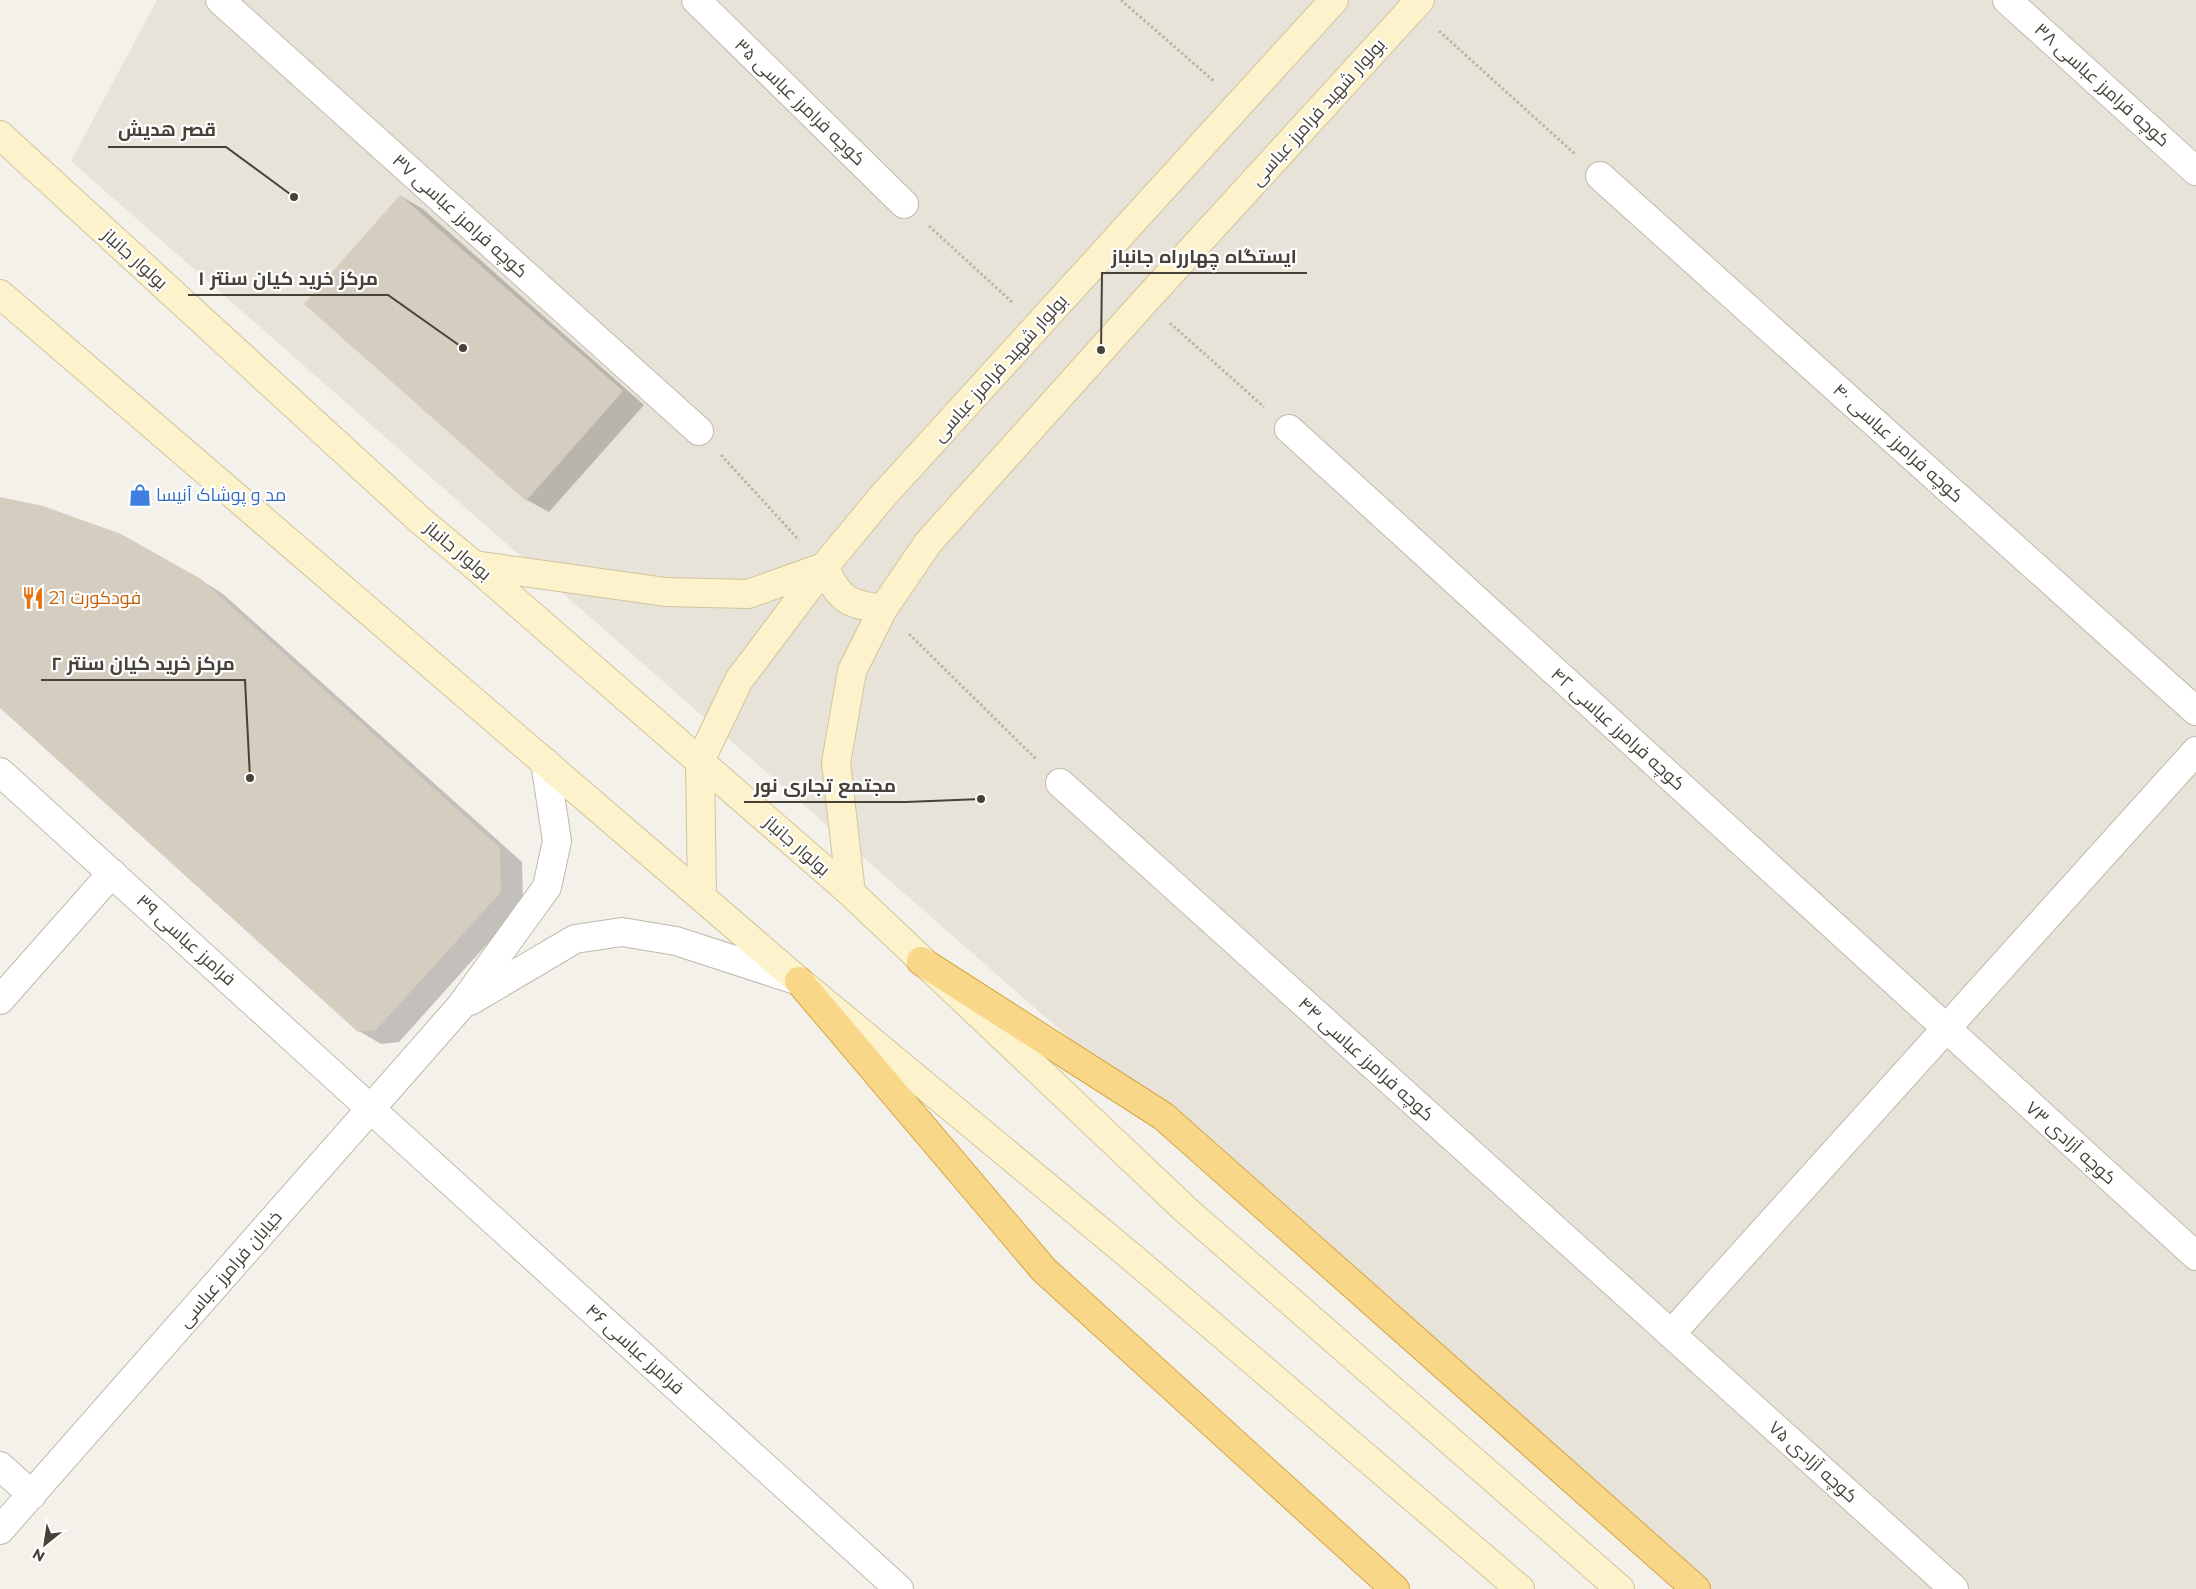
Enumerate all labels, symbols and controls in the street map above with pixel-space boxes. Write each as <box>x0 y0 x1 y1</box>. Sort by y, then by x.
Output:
street label: کوچه فرامرز عباسی ۳۸ <box>2029 18 2174 152</box>
street label: کوچه فرامرز عباسی ۳۵ <box>729 34 870 171</box>
street label: بولوار شهید فرامرز عباسی <box>1246 34 1390 190</box>
callout: قصر هدیش <box>108 113 226 147</box>
text: قصر هدیش <box>118 118 216 141</box>
street label: کوچه فرامرز عباسی ۳۷ <box>387 149 532 283</box>
street label: بولوار جانباز <box>97 223 172 294</box>
callout: ایستگاه چهارراه جانباز <box>1102 239 1307 273</box>
text: ایستگاه چهارراه جانباز <box>1110 245 1297 270</box>
callout: مرکز خرید کیان سنتر ۱ <box>188 261 388 295</box>
text: مرکز خرید کیان سنتر ۱ <box>198 267 378 290</box>
street label: بولوار شهید فرامرز عباسی <box>928 290 1072 446</box>
street label: کوچه فرامرز عباسی ۴۰ <box>1828 379 1968 508</box>
shop icon: مد و پوشاک آنیسا <box>127 482 153 508</box>
place label: مد و پوشاک آنیسا <box>156 484 286 507</box>
street label: بولوار جانباز <box>419 516 496 585</box>
restaurant icon: فودکورت 21 <box>20 585 46 611</box>
place label: فودکورت 21 <box>49 587 141 609</box>
callout: مرکز خرید کیان سنتر ۲ <box>41 646 245 680</box>
text: مرکز خرید کیان سنتر ۲ <box>51 652 235 675</box>
street label: کوچه فرامرز عباسی ۴۲ <box>1546 663 1689 796</box>
callout: مجتمع تجاری نور <box>744 768 906 802</box>
text: مجتمع تجاری نور <box>753 774 896 799</box>
street label: بولوار جانباز <box>759 811 835 881</box>
street label: فرامرز عباسی ۳۹ <box>132 890 240 990</box>
street label: کوچه فرامرز عباسی ۴۴ <box>1293 992 1438 1126</box>
street label: کوچه آزادی ۷۳ <box>2021 1097 2121 1190</box>
street label: خیابان فرامرز عباسی <box>173 1206 287 1332</box>
street label: فرامرز عباسی ۴۶ <box>581 1299 689 1399</box>
street label: کوچه آزادی ۷۵ <box>1763 1416 1862 1508</box>
north arrow <box>20 1519 70 1569</box>
text: N <box>29 1545 48 1566</box>

